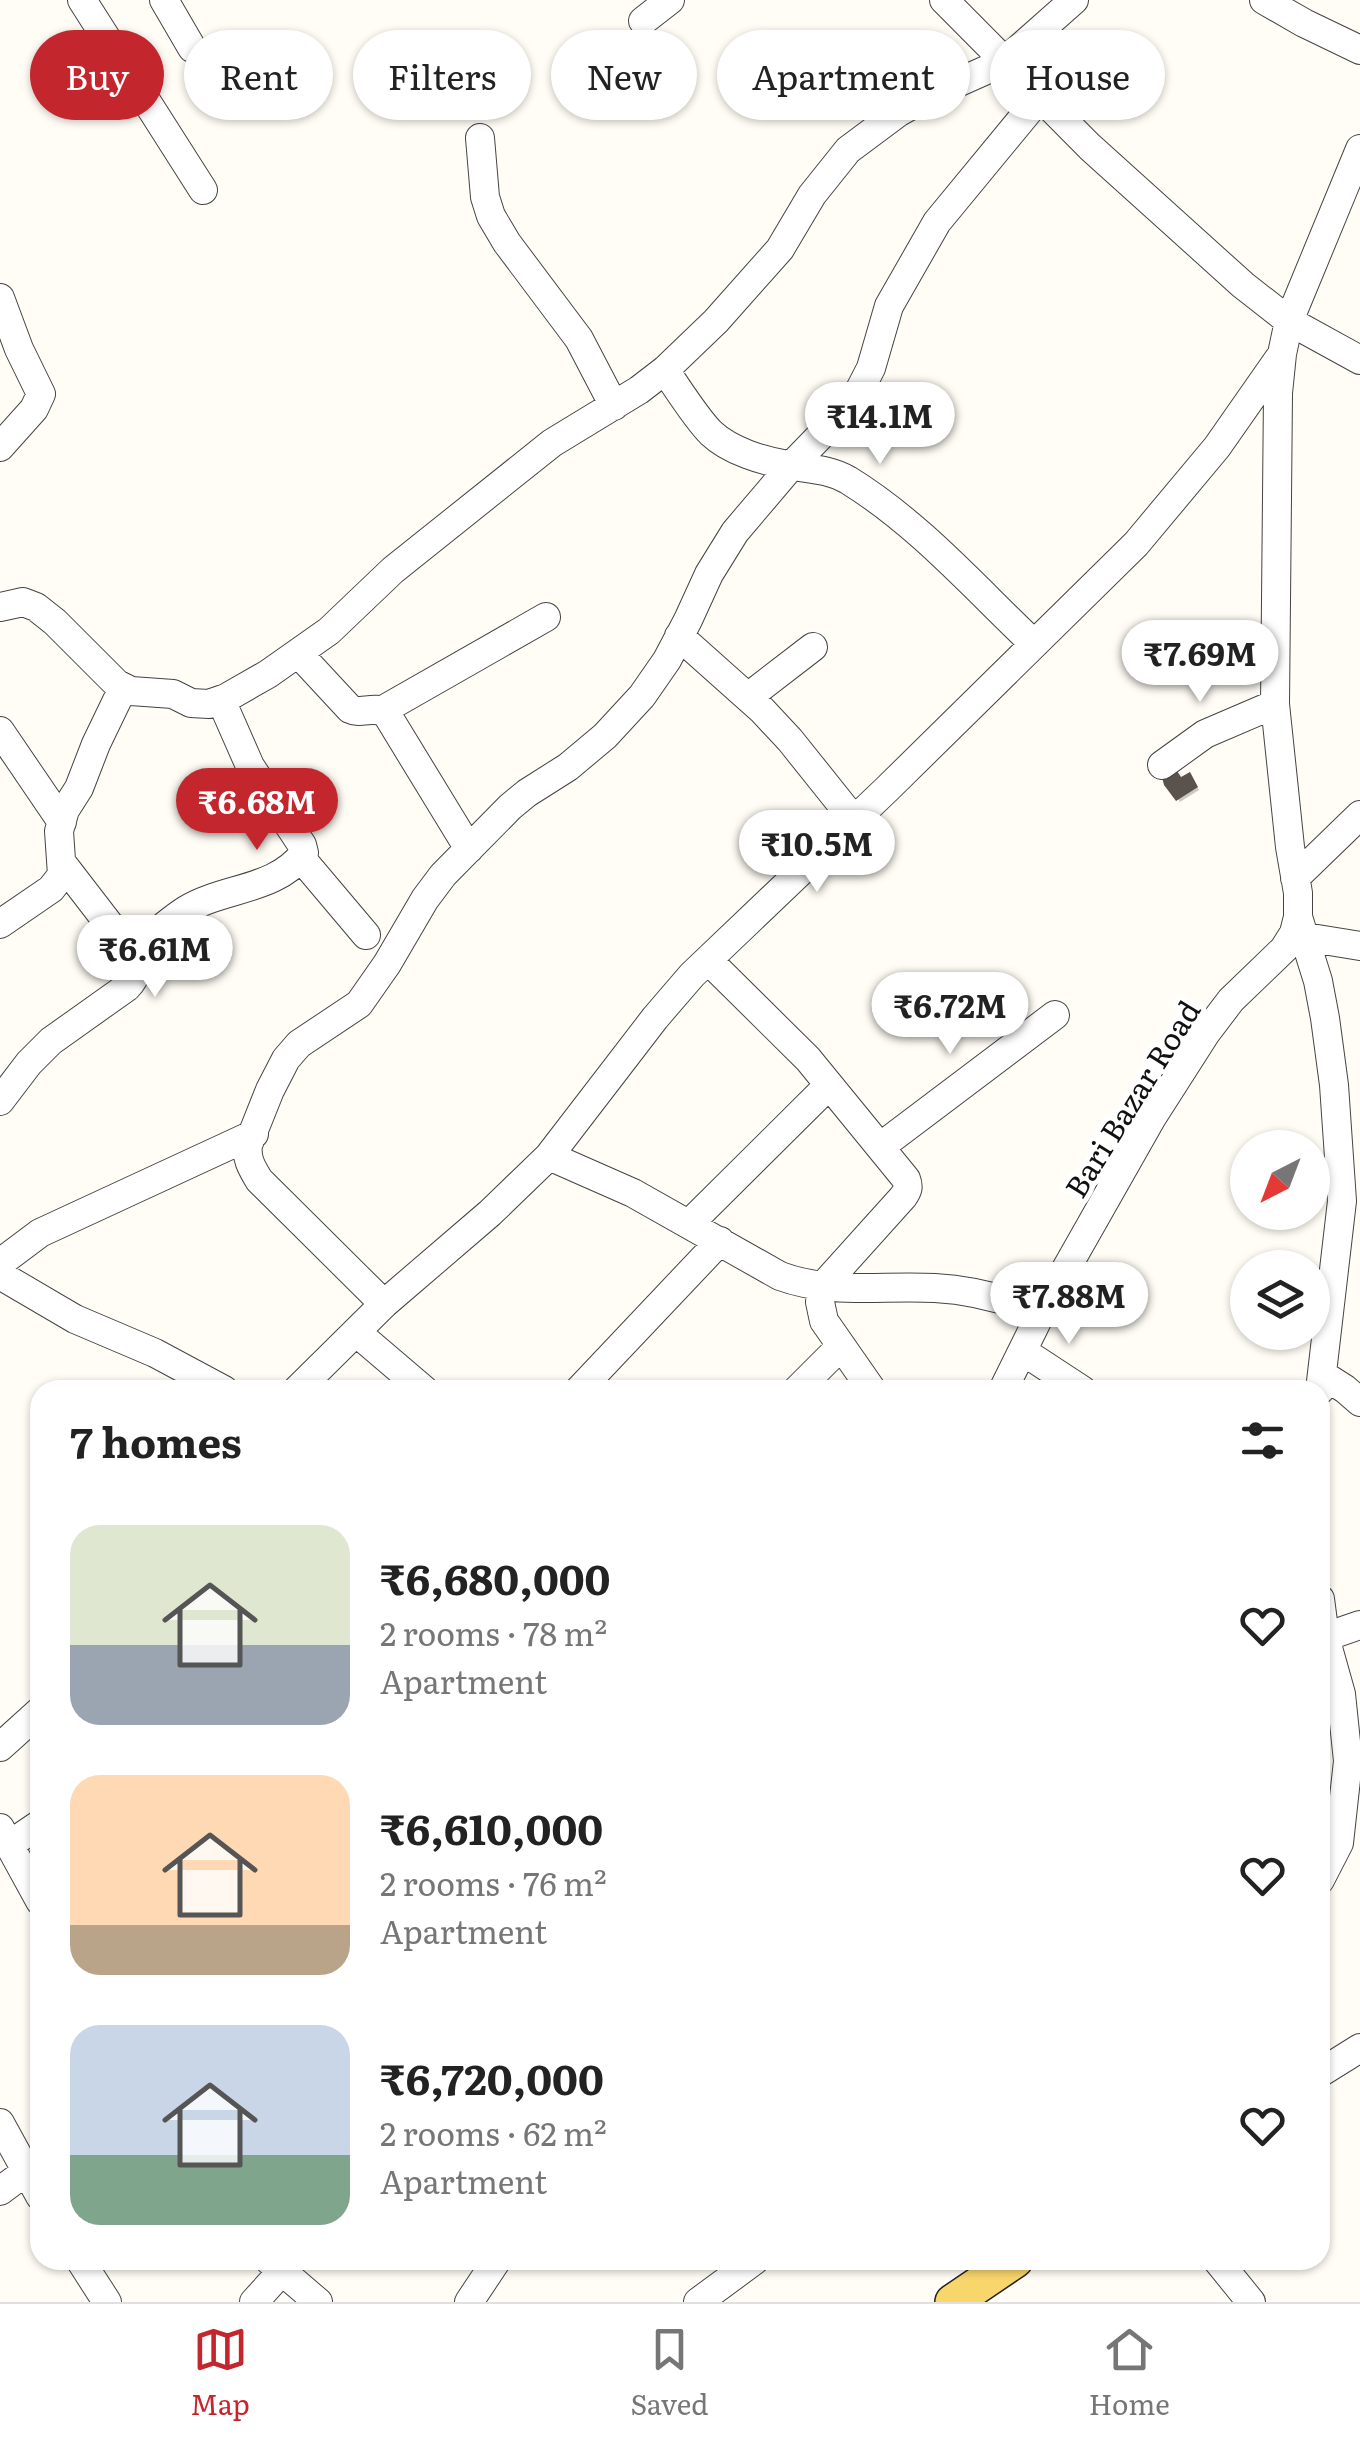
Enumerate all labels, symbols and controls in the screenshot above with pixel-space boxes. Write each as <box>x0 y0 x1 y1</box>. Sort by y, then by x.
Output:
chip: Buy <box>30 30 164 120</box>
chip: Rent <box>184 30 333 120</box>
chip: Filters <box>353 30 531 120</box>
chip: New <box>551 30 697 120</box>
chip: Apartment <box>717 30 970 120</box>
chip: House <box>990 30 1165 120</box>
pin: ₹14.1M <box>799 382 961 467</box>
text: ₹14.1M <box>827 390 933 438</box>
pin: ₹7.69M <box>1119 620 1281 705</box>
text: ₹7.69M <box>1144 628 1256 676</box>
pin: ₹6.68M <box>176 768 338 853</box>
text: ₹6.68M <box>198 776 316 824</box>
pin: ₹10.5M <box>736 810 898 895</box>
text: ₹10.5M <box>761 818 873 866</box>
pin: ₹6.61M <box>74 915 236 1000</box>
text: ₹6.61M <box>99 923 211 971</box>
pin: ₹6.72M <box>869 972 1031 1057</box>
text: ₹6.72M <box>894 980 1006 1028</box>
street label: Bari Bazar Road <box>1053 991 1209 1205</box>
north arrow <box>1230 1130 1330 1230</box>
map controls <box>1230 1130 1330 1350</box>
button: layers <box>1230 1250 1330 1350</box>
pin: ₹7.88M <box>988 1262 1150 1347</box>
text: ₹7.88M <box>1012 1270 1126 1318</box>
text: 7 homes <box>70 1409 242 1471</box>
icon: filters <box>1235 1413 1290 1468</box>
text: ₹6,680,000 <box>380 1546 611 1608</box>
icon: home <box>150 1565 270 1685</box>
icon: heart <box>1235 1598 1290 1653</box>
text: 2 rooms · 78 m² <box>380 1608 607 1656</box>
text: Apartment <box>380 1656 547 1704</box>
text: ₹6,610,000 <box>380 1796 603 1858</box>
icon: home <box>150 1815 270 1935</box>
icon: heart <box>1235 1848 1290 1903</box>
text: 2 rooms · 76 m² <box>380 1858 607 1906</box>
text: Apartment <box>380 1906 547 1954</box>
text: ₹6,720,000 <box>380 2046 604 2108</box>
icon: home <box>150 2065 270 2185</box>
icon: heart <box>1235 2098 1290 2153</box>
text: 2 rooms · 62 m² <box>380 2108 607 2156</box>
text: Apartment <box>380 2156 547 2204</box>
tab: Map <box>190 2322 250 2424</box>
tab: Saved <box>630 2322 708 2424</box>
tab: Home <box>1089 2322 1170 2424</box>

